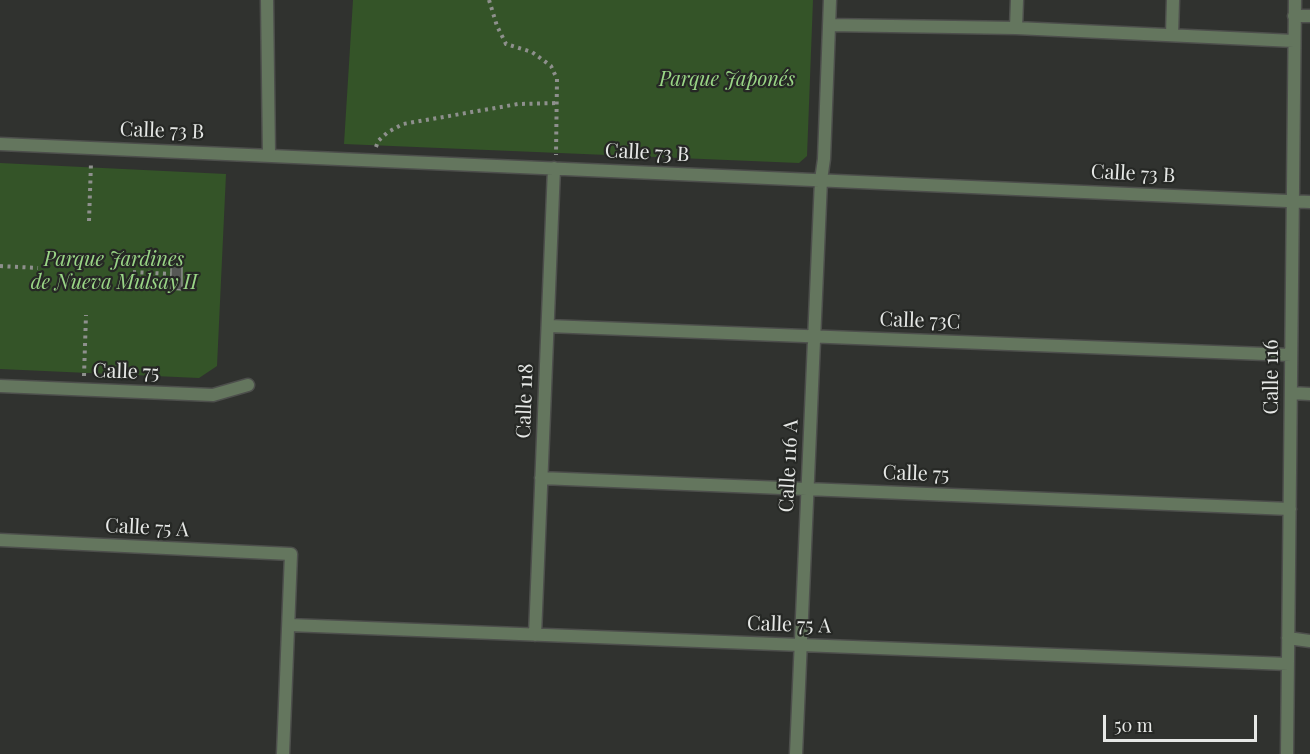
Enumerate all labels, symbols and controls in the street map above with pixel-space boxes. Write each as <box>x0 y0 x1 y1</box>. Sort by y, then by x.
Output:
park label: Parque Japonés <box>659 68 795 92</box>
street label: Calle 73 B <box>119 118 205 144</box>
street label: Calle 73 B <box>604 139 690 167</box>
street label: Calle 73 B <box>1090 160 1176 188</box>
park label: Parque Jardines de Nueva Mulsay II <box>31 248 197 295</box>
street label: Calle 73C <box>879 308 961 334</box>
street label: Calle 116 <box>1260 339 1284 415</box>
street label: Calle 75 <box>92 359 160 385</box>
street label: Calle 118 <box>512 363 538 439</box>
street label: Calle 116 A <box>775 419 803 513</box>
street label: Calle 75 <box>882 461 950 487</box>
street label: Calle 75 A <box>104 514 190 542</box>
street label: Calle 75 A <box>747 612 831 638</box>
scale bar <box>1106 703 1260 741</box>
text: 50 m <box>1114 713 1153 737</box>

